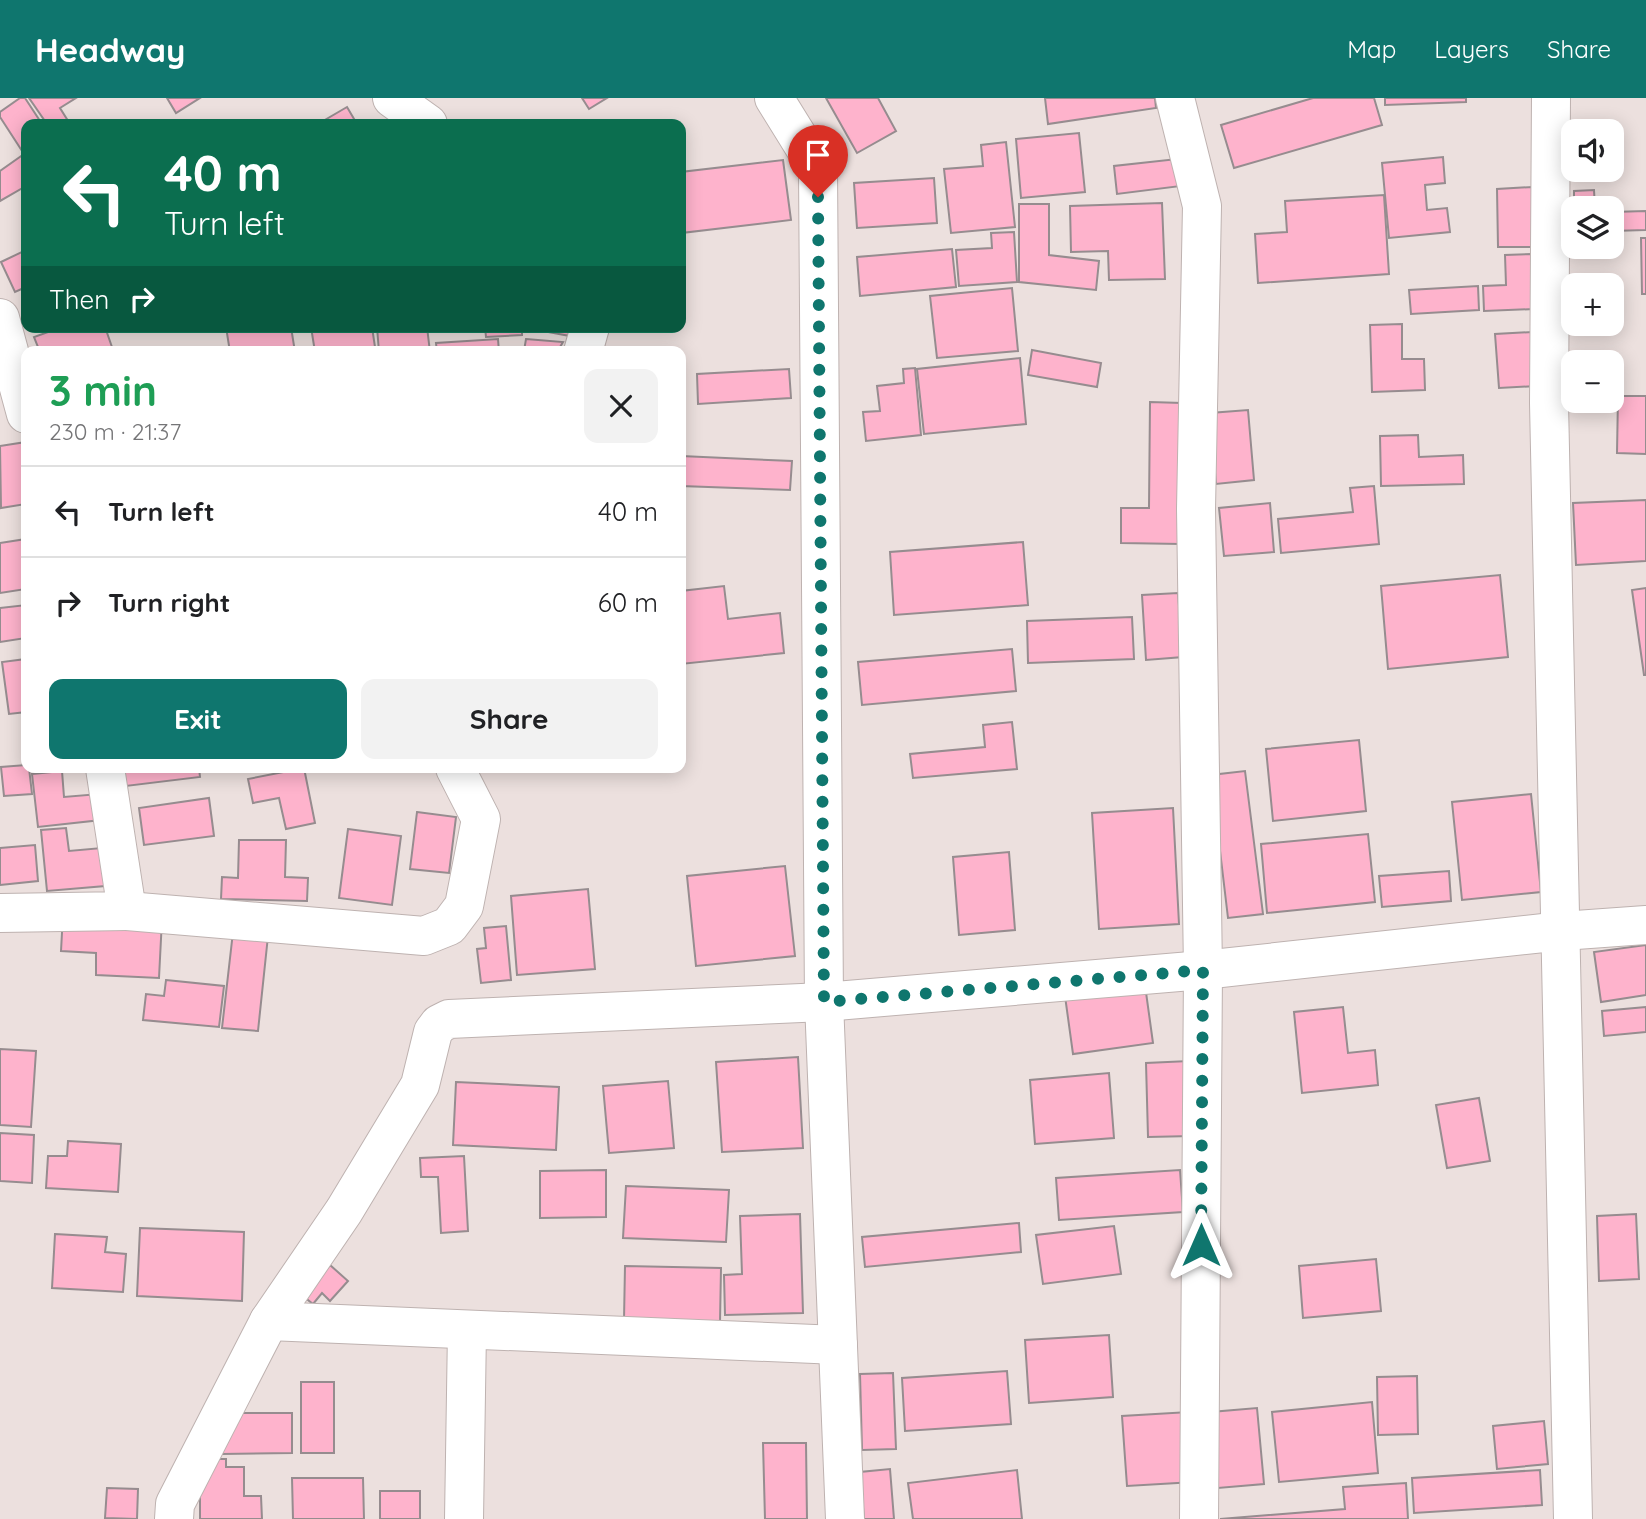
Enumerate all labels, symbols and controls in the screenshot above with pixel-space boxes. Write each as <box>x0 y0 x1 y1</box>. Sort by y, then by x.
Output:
text: Headway <box>35 29 185 70</box>
text: Map <box>1347 34 1396 64</box>
text: Layers <box>1434 34 1509 64</box>
text: Share <box>1547 34 1611 64</box>
map controls <box>1561 119 1624 413</box>
button: sound <box>1561 119 1624 182</box>
pin <box>788 125 848 197</box>
icon: arrive <box>799 136 837 174</box>
text: 40 m <box>164 142 282 203</box>
icon: left <box>49 147 140 238</box>
button: layers <box>1561 196 1624 259</box>
text: Turn left <box>164 203 285 243</box>
button: + <box>1561 273 1624 336</box>
icon: right <box>123 280 161 318</box>
text: Then <box>49 283 109 316</box>
button: − <box>1561 350 1624 413</box>
text: 3 min <box>49 364 157 417</box>
button: close <box>584 369 658 443</box>
text: 230 m · 21:37 <box>49 417 181 446</box>
icon: left <box>49 493 87 531</box>
text: Turn left <box>108 495 215 528</box>
text: 40 m <box>598 495 658 528</box>
icon: right <box>49 584 87 622</box>
text: Turn right <box>108 586 230 619</box>
text: 60 m <box>598 586 658 619</box>
button: Exit <box>49 679 347 759</box>
button: Share <box>361 679 658 759</box>
position arrow <box>1164 1208 1238 1282</box>

